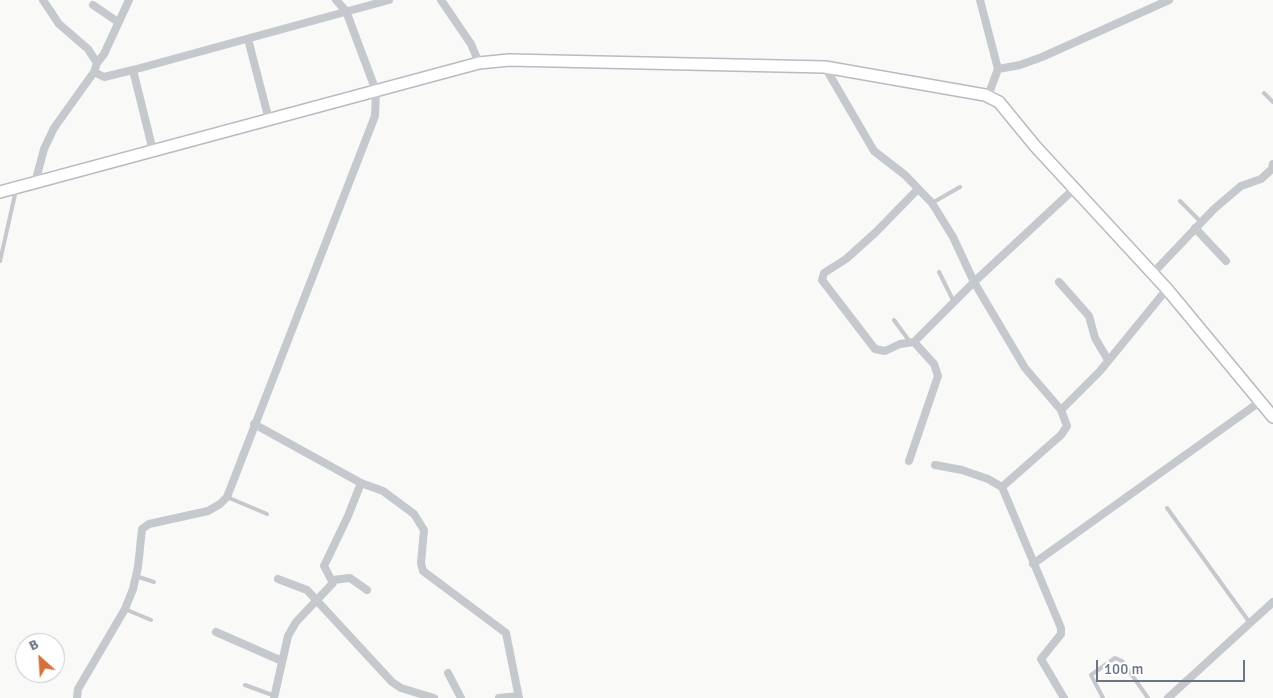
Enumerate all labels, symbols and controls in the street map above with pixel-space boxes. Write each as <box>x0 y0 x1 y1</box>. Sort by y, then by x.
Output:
north arrow <box>15 633 65 683</box>
text: B <box>26 635 41 654</box>
scale bar <box>1098 650 1247 682</box>
text: 100 m <box>1104 660 1144 678</box>

